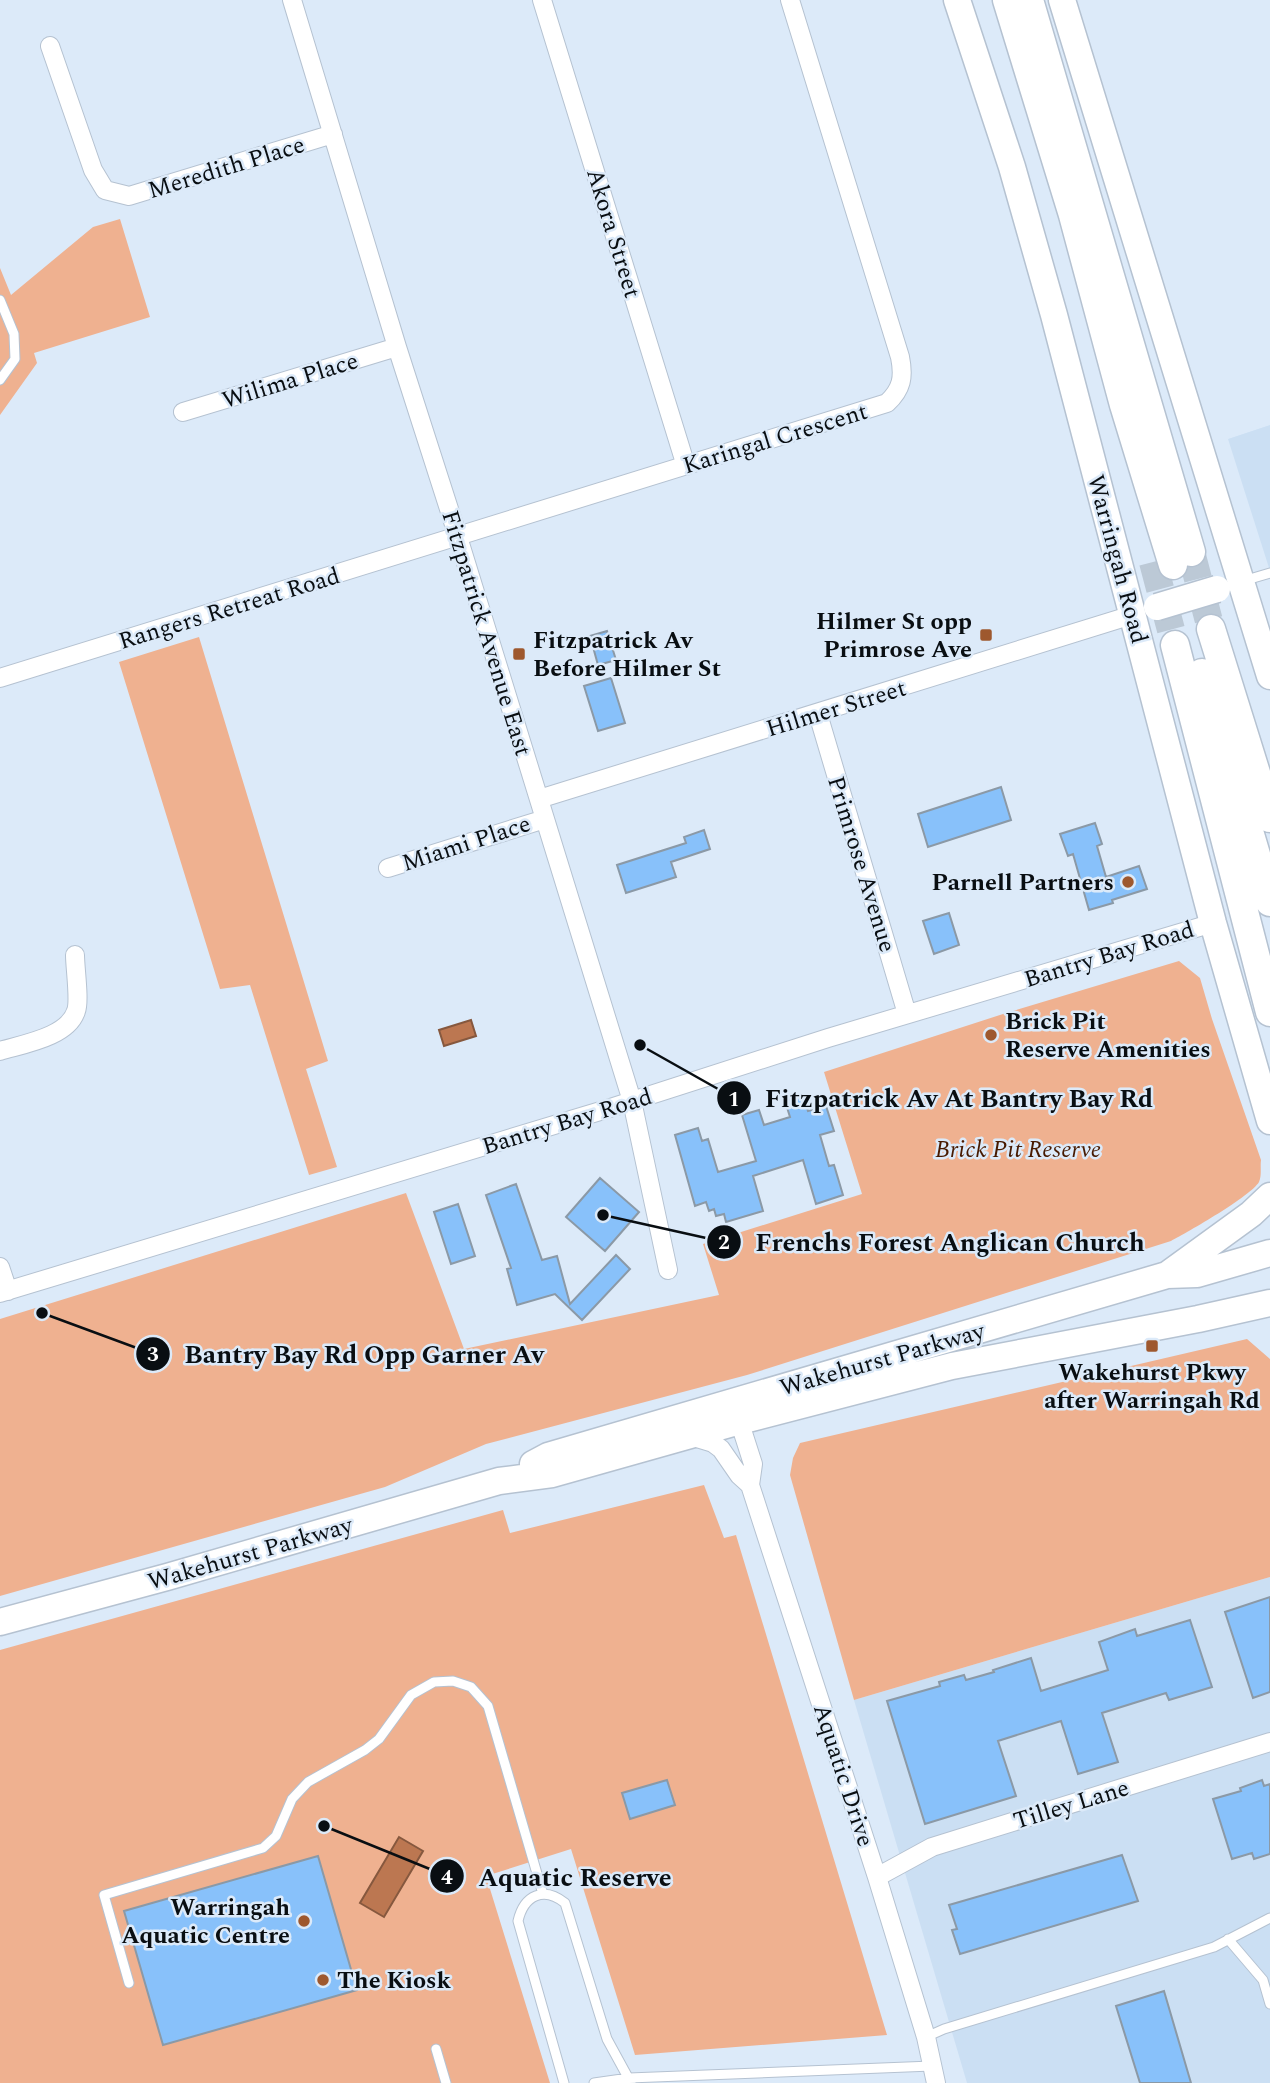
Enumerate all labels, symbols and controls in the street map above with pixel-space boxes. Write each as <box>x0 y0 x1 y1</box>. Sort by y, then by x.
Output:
street label: Meredith Place <box>143 127 309 209</box>
street label: Akora Street <box>576 164 650 303</box>
street label: Wilima Place <box>218 343 363 419</box>
street label: Karingal Crescent <box>678 394 872 484</box>
street label: Warringah Road <box>1077 471 1157 648</box>
street label: Fitzpatrick Avenue East <box>431 506 541 761</box>
street label: Rangers Retreat Road <box>114 558 344 660</box>
place label: Hilmer St opp Primrose Ave <box>816 604 972 668</box>
place label: Fitzpatrick Av Before Hilmer St <box>533 623 721 687</box>
marker: Hilmer St opp Primrose Ave <box>978 627 994 643</box>
marker: Fitzpatrick Av Before Hilmer St <box>511 646 527 662</box>
street label: Hilmer Street <box>762 671 911 747</box>
street label: Primrose Avenue <box>817 772 905 957</box>
street label: Miami Place <box>397 806 535 882</box>
place label: Parnell Partners <box>932 865 1114 901</box>
marker: Parnell Partners <box>1120 874 1136 890</box>
street label: Bantry Bay Road <box>1020 912 1199 998</box>
place label: Brick Pit Reserve Amenities <box>1005 1004 1211 1068</box>
marker: Brick Pit Reserve Amenities <box>983 1027 999 1043</box>
callout: Fitzpatrick Av At Bantry Bay Rd <box>716 1075 1168 1122</box>
street label: Bantry Bay Road <box>478 1079 657 1165</box>
text: Fitzpatrick Av At Bantry Bay Rd <box>765 1079 1153 1119</box>
text: 1 <box>728 1084 740 1116</box>
park label: Brick Pit Reserve <box>935 1132 1101 1168</box>
callout: Frenchs Forest Anglican Church <box>707 1218 1159 1265</box>
text: Frenchs Forest Anglican Church <box>755 1223 1145 1263</box>
text: 2 <box>718 1227 730 1259</box>
street label: Wakehurst Parkway <box>776 1313 990 1406</box>
callout: Bantry Bay Rd Opp Garner Av <box>135 1330 558 1377</box>
text: Bantry Bay Rd Opp Garner Av <box>184 1335 545 1375</box>
marker: Wakehurst Pkwy after Warringah Rd <box>1144 1338 1160 1354</box>
text: 3 <box>147 1339 159 1371</box>
place label: Wakehurst Pkwy after Warringah Rd <box>1044 1355 1260 1419</box>
street label: Wakehurst Parkway <box>144 1507 358 1600</box>
street label: Aquatic Drive <box>803 1699 883 1851</box>
street label: Tilley Lane <box>1009 1770 1134 1840</box>
callout: Aquatic Reserve <box>429 1853 685 1900</box>
text: Aquatic Reserve <box>478 1858 672 1898</box>
text: 4 <box>441 1862 453 1894</box>
place label: Warringah Aquatic Centre <box>121 1890 290 1954</box>
marker: Warringah Aquatic Centre <box>296 1913 312 1929</box>
place label: The Kiosk <box>337 1963 452 1999</box>
marker: The Kiosk <box>315 1972 331 1988</box>

